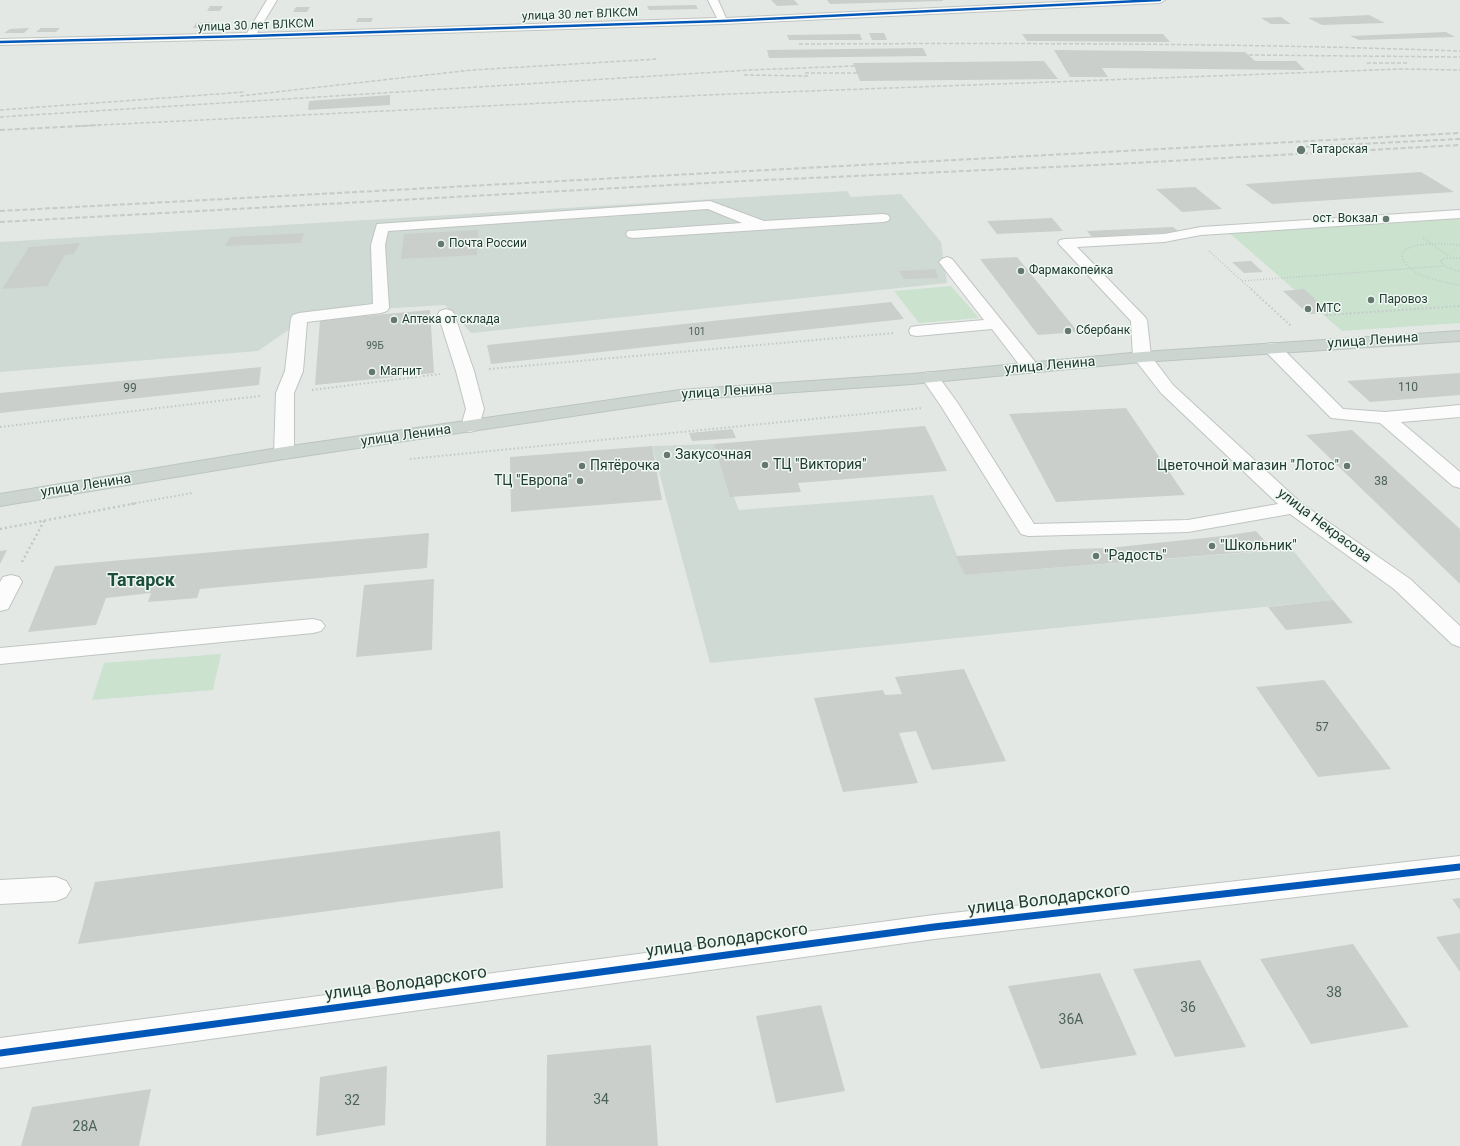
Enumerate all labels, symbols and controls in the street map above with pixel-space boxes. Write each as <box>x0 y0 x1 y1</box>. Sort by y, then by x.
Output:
street label: улица 30 лет ВЛКСМ <box>522 6 638 24</box>
street label: улица 30 лет ВЛКСМ <box>198 17 314 35</box>
place label: Татарская <box>1310 143 1368 157</box>
marker: Татарская <box>1295 144 1307 156</box>
place label: ост. Вокзал <box>1313 212 1378 226</box>
marker: ост. Вокзал <box>1381 214 1391 224</box>
place label: Почта России <box>449 237 527 251</box>
marker: Почта России <box>436 239 446 249</box>
place label: Фармакопейка <box>1029 264 1113 278</box>
marker: Фармакопейка <box>1016 266 1026 276</box>
place label: Паровоз <box>1379 293 1427 307</box>
marker: Паровоз <box>1366 295 1376 305</box>
place label: МТС <box>1316 302 1341 316</box>
marker: МТС <box>1303 304 1313 314</box>
place label: Аптека от склада <box>402 313 500 327</box>
marker: Аптека от склада <box>389 315 399 325</box>
place label: Сбербанк <box>1076 324 1130 338</box>
house number: 101 <box>689 326 705 338</box>
marker: Сбербанк <box>1063 326 1073 336</box>
street label: улица Ленина <box>1327 329 1419 353</box>
house number: 99Б <box>366 340 384 352</box>
street label: улица Ленина <box>1004 354 1096 378</box>
place label: Магнит <box>380 365 422 379</box>
marker: Магнит <box>367 367 377 377</box>
street label: улица Ленина <box>681 380 773 404</box>
house number: 110 <box>1398 381 1418 395</box>
house number: 99 <box>123 382 137 396</box>
street label: улица Ленина <box>360 421 452 451</box>
place label: Закусочная <box>675 447 751 463</box>
marker: Закусочная <box>662 450 672 460</box>
place label: ТЦ "Виктория" <box>773 457 866 473</box>
place label: Пятёрочка <box>590 458 660 474</box>
place label: Цветочной магазин "Лотос" <box>1157 458 1339 474</box>
marker: ТЦ "Виктория" <box>760 460 770 470</box>
marker: Пятёрочка <box>577 461 587 471</box>
marker: Цветочной магазин "Лотос" <box>1342 461 1352 471</box>
street label: улица Ленина <box>40 471 132 501</box>
place label: ТЦ "Европа" <box>494 473 572 489</box>
house number: 38 <box>1374 475 1388 489</box>
marker: ТЦ "Европа" <box>575 476 585 486</box>
street label: улица Некрасова <box>1274 485 1374 567</box>
place label: "Школьник" <box>1220 538 1297 554</box>
marker: "Школьник" <box>1207 541 1217 551</box>
place label: "Радость" <box>1104 548 1167 564</box>
marker: "Радость" <box>1091 551 1101 561</box>
district label: Татарск <box>107 570 175 592</box>
house number: 57 <box>1315 721 1329 735</box>
street label: улица Володарского <box>967 880 1131 920</box>
street label: улица Володарского <box>645 920 809 962</box>
street label: улица Володарского <box>324 963 488 1005</box>
house number: 38 <box>1326 985 1342 1001</box>
house number: 36 <box>1180 1000 1196 1016</box>
house number: 36А <box>1059 1012 1083 1028</box>
house number: 34 <box>593 1092 609 1108</box>
house number: 32 <box>344 1093 360 1109</box>
house number: 28А <box>73 1119 97 1135</box>

